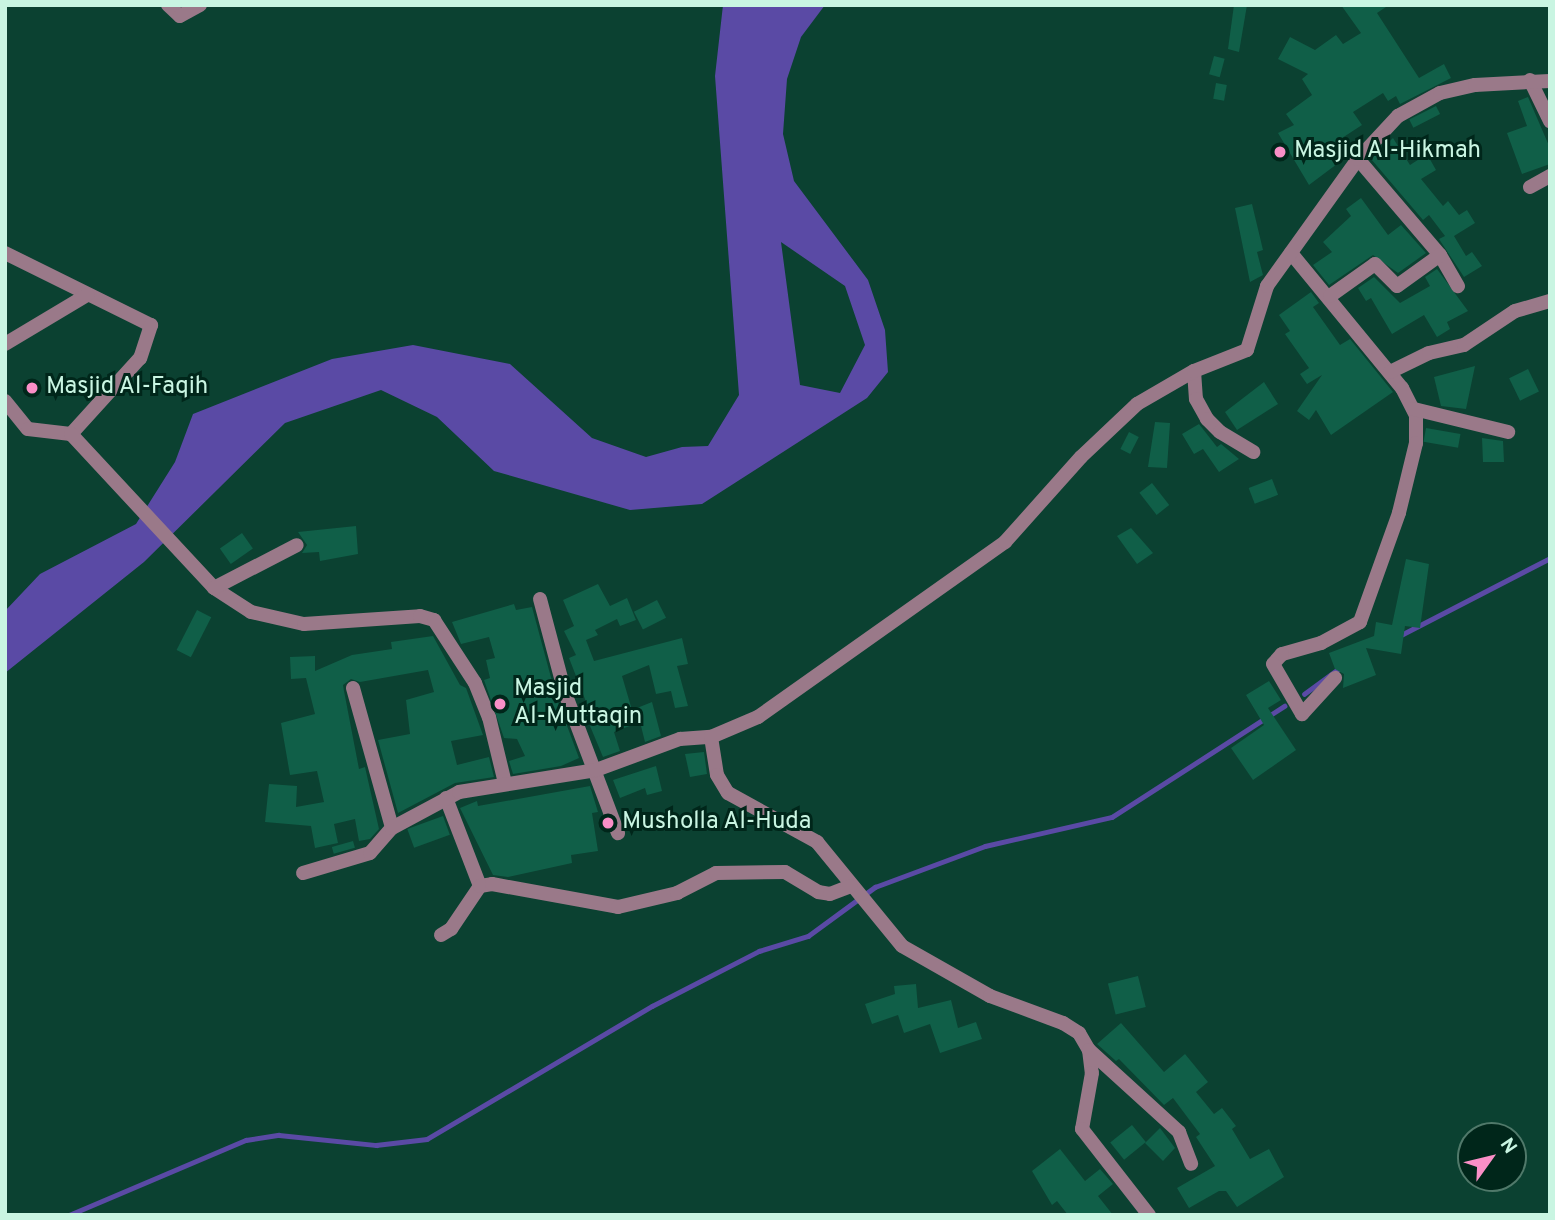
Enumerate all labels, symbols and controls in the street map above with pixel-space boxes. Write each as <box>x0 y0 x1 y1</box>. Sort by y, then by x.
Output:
place label: Masjid Al-Hikmah <box>1294 138 1482 166</box>
marker: Masjid Al-Hikmah <box>1272 144 1288 160</box>
place label: Masjid Al-Faqih <box>46 374 209 402</box>
marker: Masjid Al-Faqih <box>24 380 40 396</box>
place label: Masjid Al-Muttaqin <box>514 676 642 732</box>
marker: Masjid Al-Muttaqin <box>492 696 508 712</box>
place label: Musholla Al-Huda <box>622 809 812 837</box>
marker: Musholla Al-Huda <box>600 815 616 831</box>
north arrow <box>1457 1122 1527 1192</box>
text: N <box>1494 1134 1522 1159</box>

